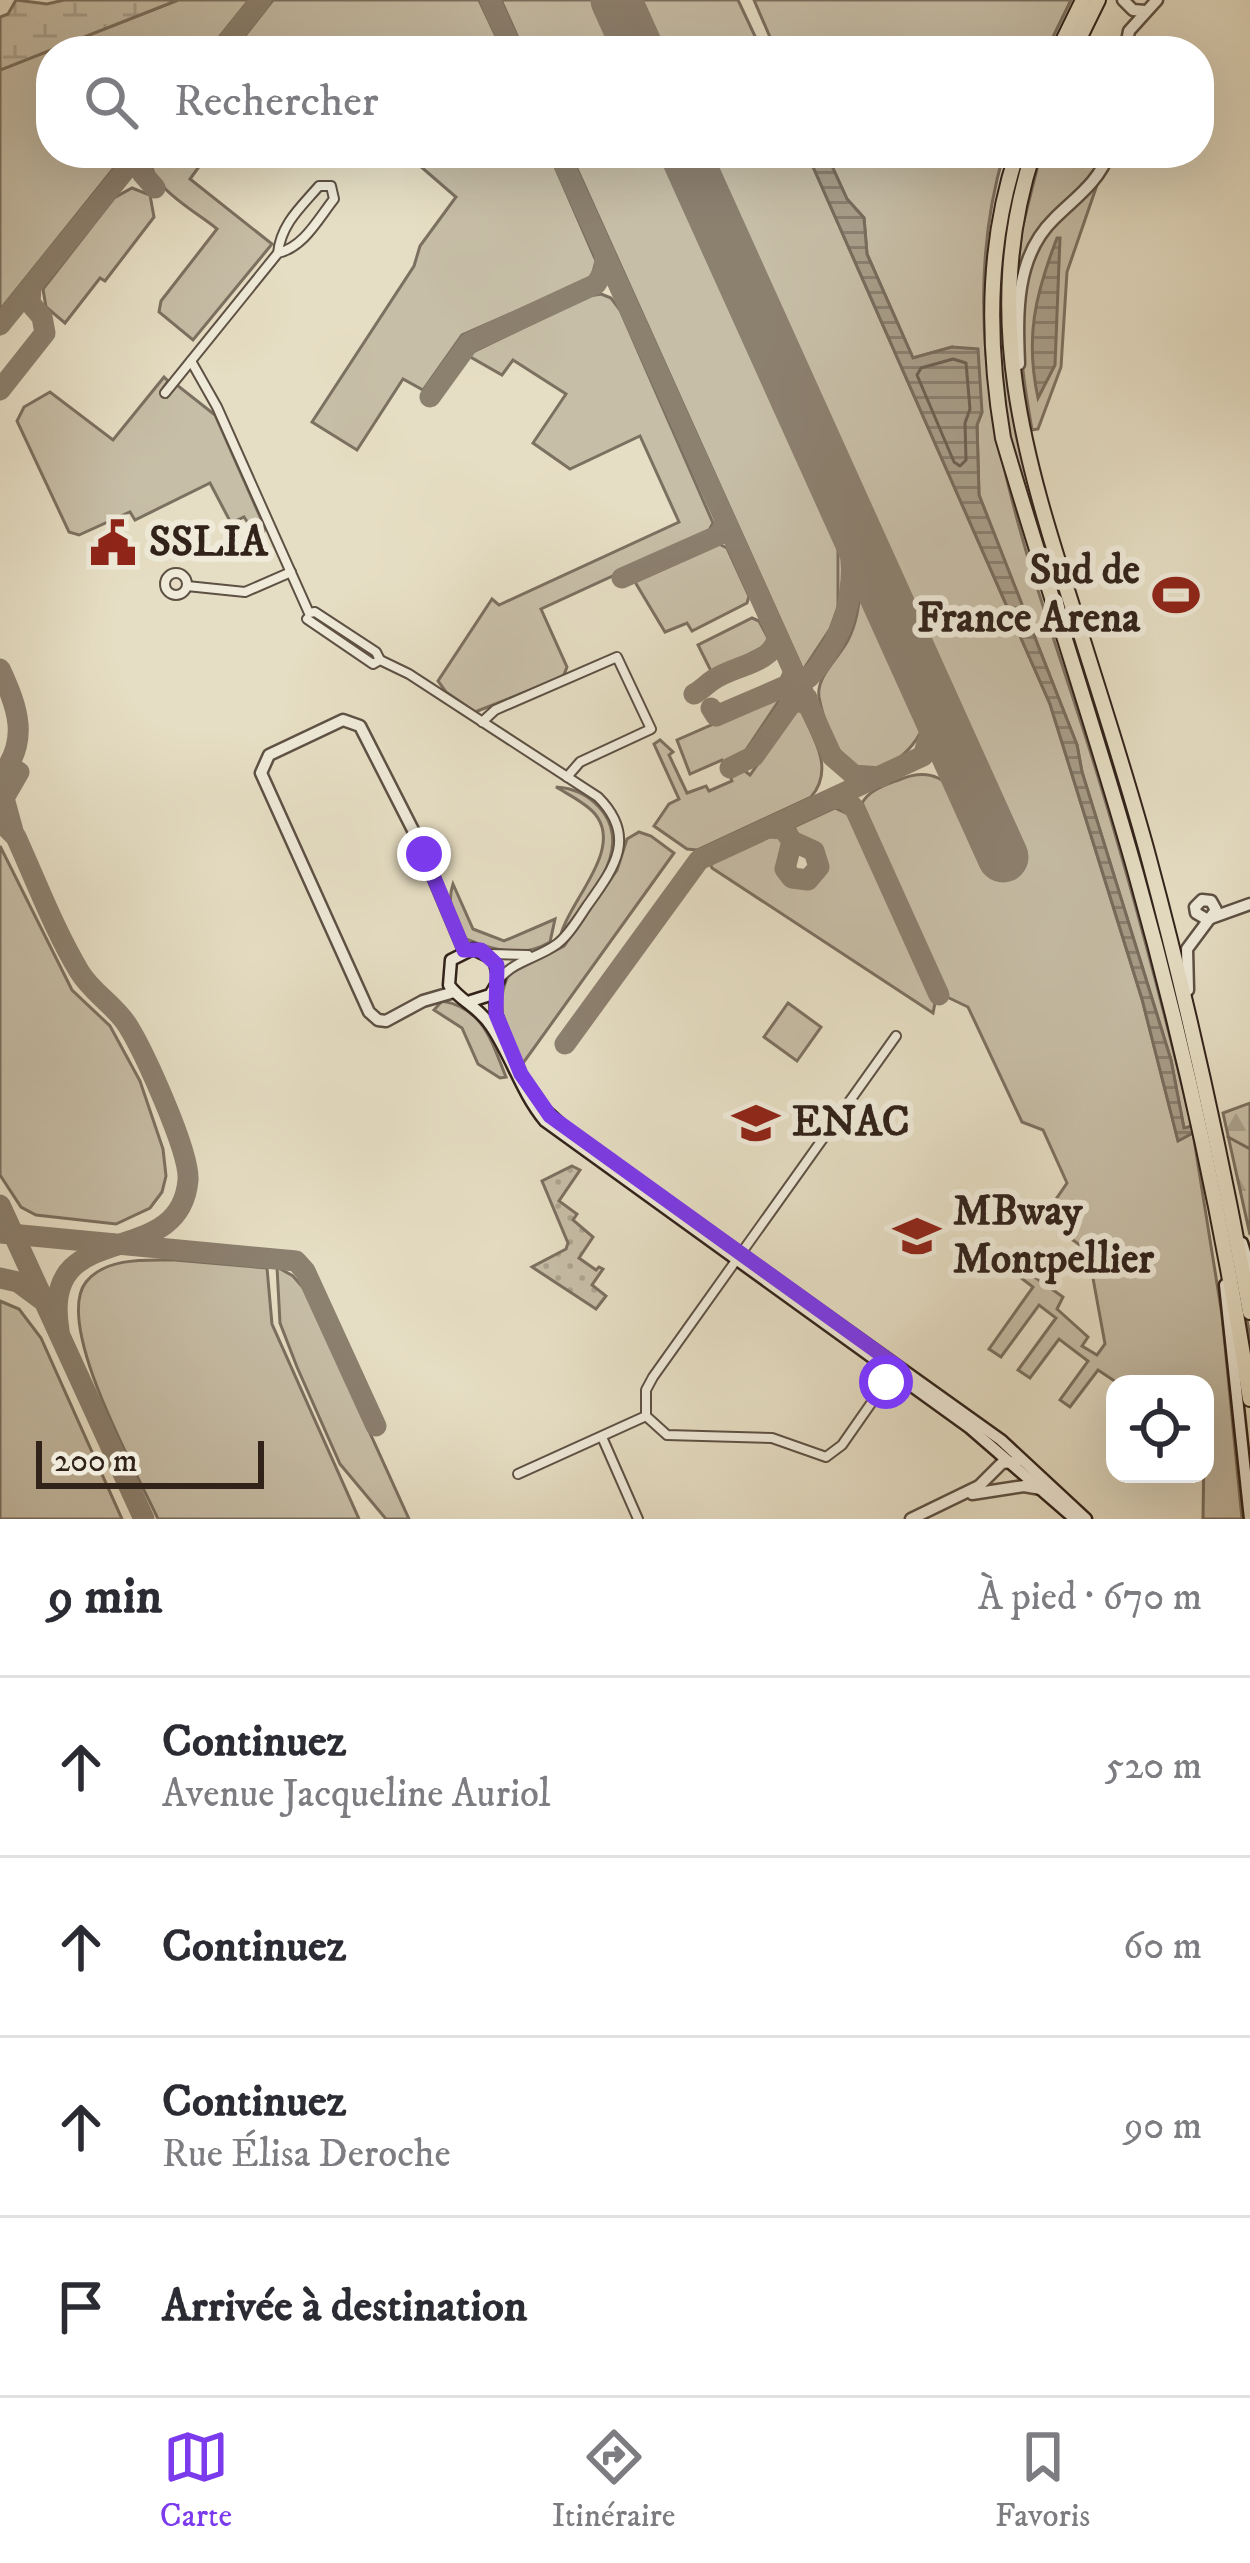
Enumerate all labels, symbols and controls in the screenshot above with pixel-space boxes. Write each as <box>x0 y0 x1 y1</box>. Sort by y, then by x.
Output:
search box <box>36 36 1214 168</box>
icon: search <box>78 69 144 135</box>
text: Rechercher <box>174 74 379 130</box>
place label: SSLIA <box>149 517 269 569</box>
public building icon: SSLIA <box>88 518 138 568</box>
place label: Sud de France Arena <box>917 545 1141 645</box>
sports icon: Sud de France Arena <box>1151 570 1201 620</box>
route end <box>397 827 451 881</box>
place label: ENAC <box>792 1097 910 1149</box>
school or university icon: ENAC <box>731 1098 781 1148</box>
place label: MBway Montpellier <box>953 1186 1154 1286</box>
school or university icon: MBway Montpellier <box>892 1211 942 1261</box>
route start <box>859 1355 913 1409</box>
map controls <box>1106 1375 1214 1483</box>
button: locate <box>1106 1375 1214 1483</box>
scale bar <box>36 1435 264 1488</box>
text: 200 m <box>54 1441 138 1482</box>
text: 9 min <box>48 1565 163 1629</box>
text: À pied · 670 m <box>978 1573 1202 1622</box>
text: Continuez <box>162 1714 346 1770</box>
icon: ahead <box>48 1734 114 1800</box>
text: 520 m <box>1105 1742 1202 1791</box>
text: Avenue Jacqueline Auriol <box>162 1770 550 1819</box>
icon: ahead <box>48 1914 114 1980</box>
text: Continuez <box>162 1919 346 1975</box>
text: 60 m <box>1123 1922 1202 1971</box>
text: Continuez <box>162 2074 346 2130</box>
icon: ahead <box>48 2094 114 2160</box>
text: 90 m <box>1124 2102 1202 2151</box>
text: Rue Élisa Deroche <box>162 2130 451 2179</box>
icon: arrive <box>48 2274 114 2340</box>
text: Arrivée à destination <box>162 2279 527 2335</box>
tab: Carte <box>160 2424 232 2537</box>
tab: Itinéraire <box>552 2424 675 2537</box>
tab: Favoris <box>995 2424 1090 2537</box>

